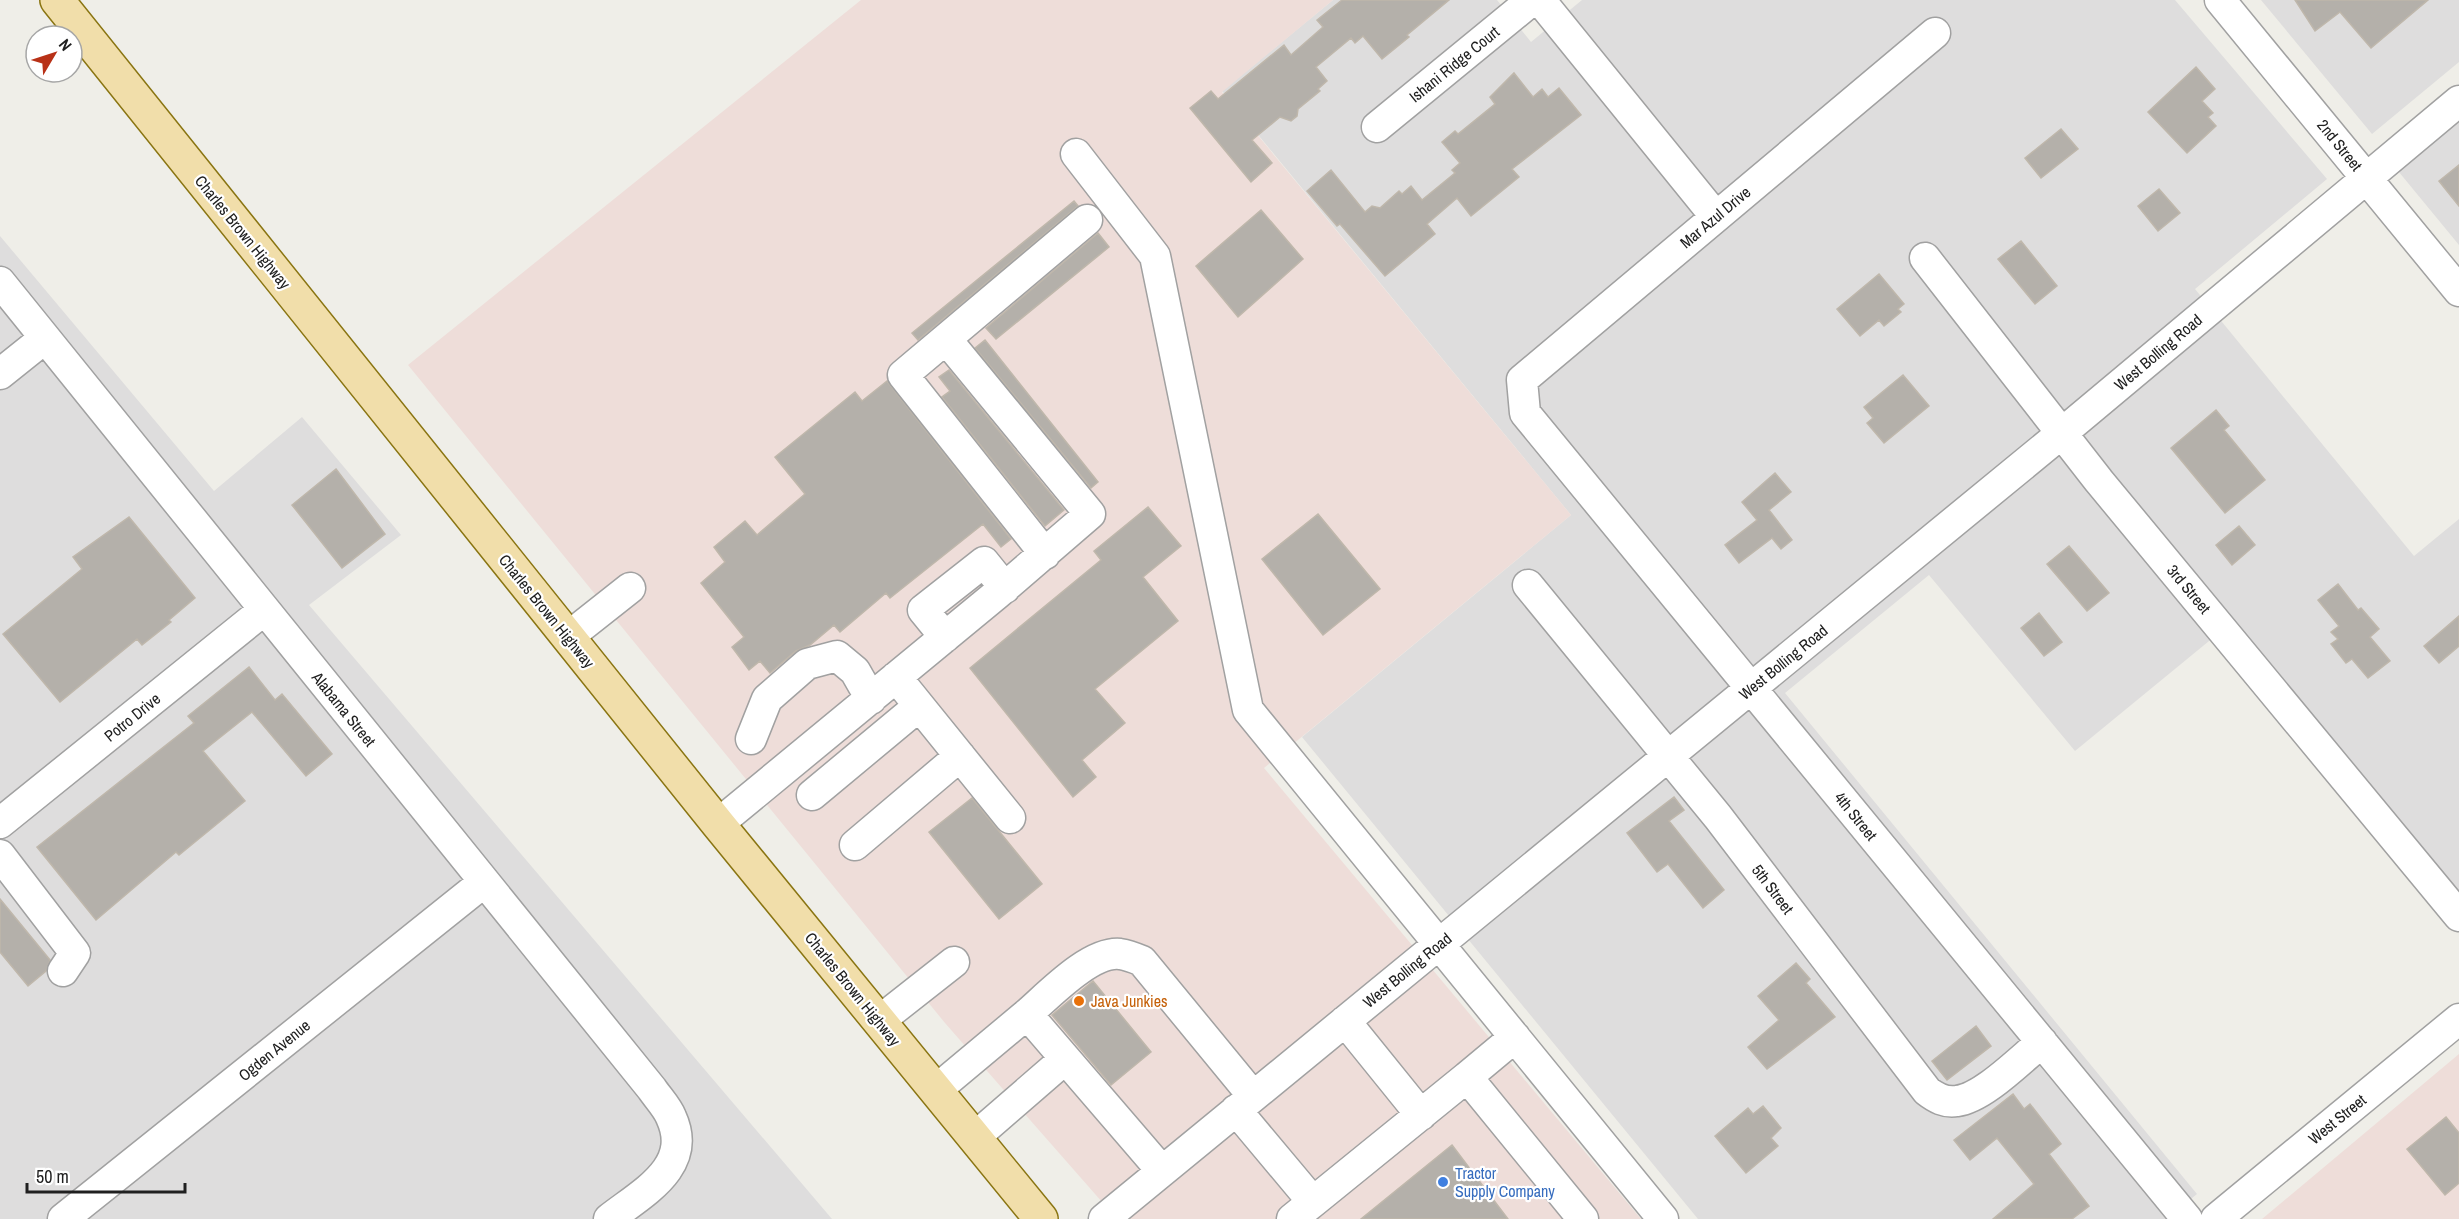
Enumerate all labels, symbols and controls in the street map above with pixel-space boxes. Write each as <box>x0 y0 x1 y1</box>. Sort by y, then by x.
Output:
street label: Ishani Ridge Court <box>1404 21 1504 107</box>
north arrow <box>24 24 84 84</box>
text: N <box>54 34 77 55</box>
street label: 2nd Street <box>2312 115 2368 176</box>
street label: Charles Brown Highway <box>190 170 296 294</box>
street label: Mar Azul Drive <box>1675 181 1755 253</box>
street label: West Bolling Road <box>2109 309 2207 395</box>
street label: Charles Brown Highway <box>494 549 600 673</box>
street label: 3rd Street <box>2162 560 2216 618</box>
street label: West Bolling Road <box>1734 619 1832 705</box>
street label: Alabama Street <box>306 666 381 751</box>
street label: Potro Drive <box>99 688 165 746</box>
street label: 4th Street <box>1830 787 1883 845</box>
street label: 5th Street <box>1747 860 1799 919</box>
street label: Charles Brown Highway <box>800 927 906 1051</box>
street label: West Bolling Road <box>1358 927 1456 1013</box>
place label: Java Junkies <box>1091 990 1168 1012</box>
marker: Java Junkies <box>1072 994 1086 1008</box>
street label: Ogden Avenue <box>233 1014 315 1086</box>
street label: West Street <box>2304 1089 2371 1149</box>
scale bar <box>27 1156 184 1194</box>
place label: Tractor Supply Company <box>1455 1162 1555 1202</box>
text: 50 m <box>36 1164 69 1189</box>
marker: Tractor Supply Company <box>1436 1175 1450 1189</box>

